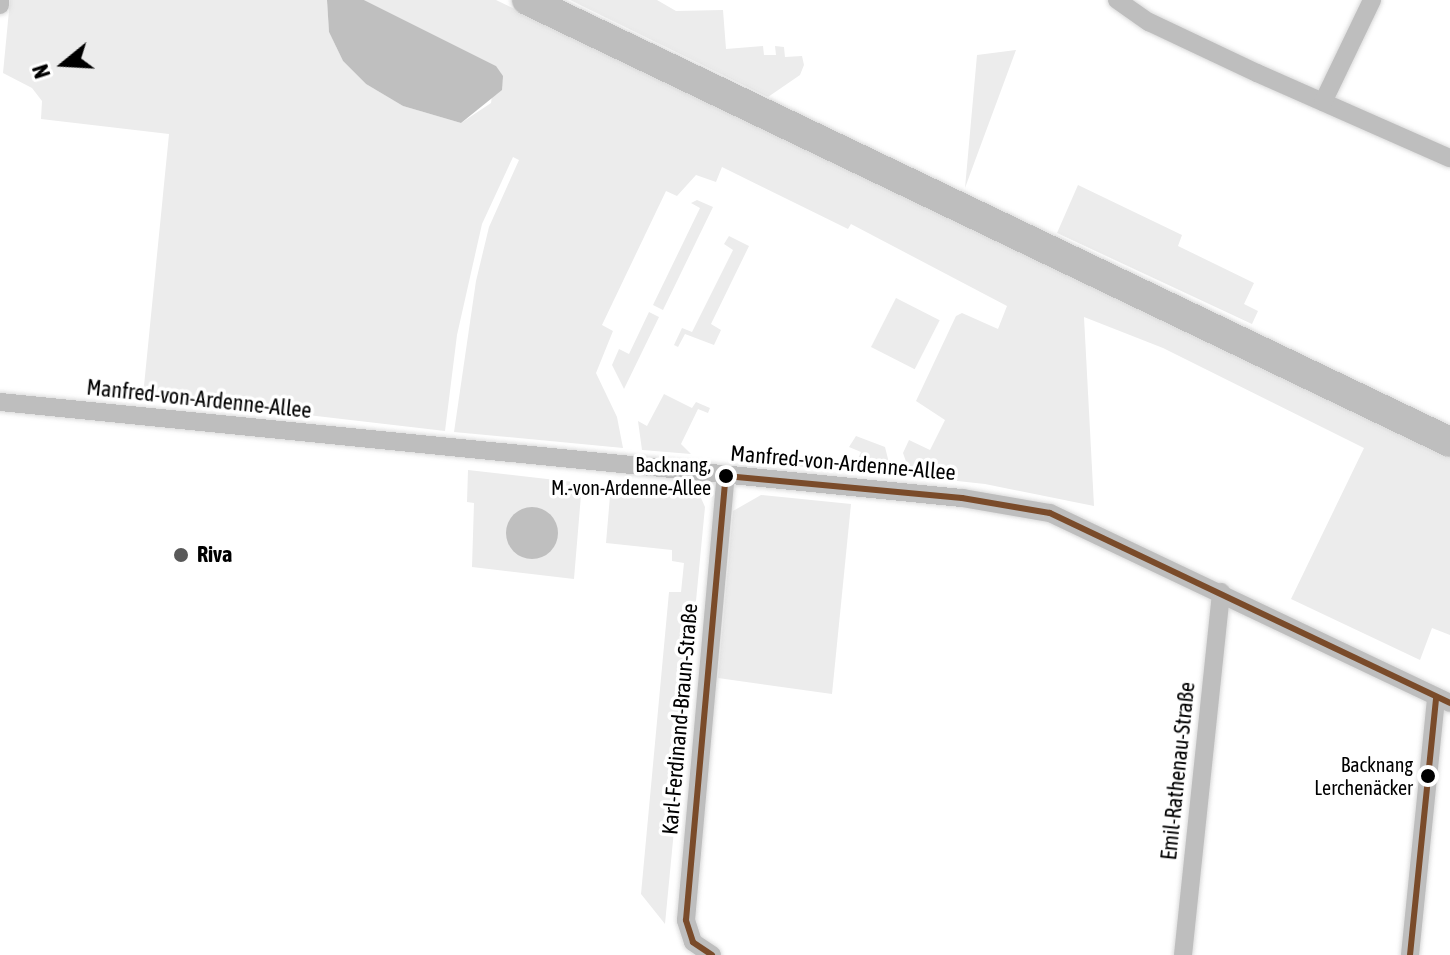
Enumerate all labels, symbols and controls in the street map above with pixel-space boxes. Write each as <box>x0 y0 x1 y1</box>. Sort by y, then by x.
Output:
north arrow <box>24 24 104 104</box>
text: N <box>27 61 56 82</box>
street label: Manfred-von-Ardenne-Allee <box>85 374 313 424</box>
street label: Manfred-von-Ardenne-Allee <box>729 440 957 486</box>
place label: Backnang, M.-von-Ardenne-Allee <box>551 452 711 499</box>
marker: Backnang, M.-von-Ardenne-Allee <box>718 468 734 484</box>
place label: Riva <box>197 542 232 568</box>
marker: Riva <box>172 546 190 564</box>
street label: Karl-Ferdinand-Braun-Straße <box>657 602 703 836</box>
street label: Emil-Rathenau-Straße <box>1156 681 1200 861</box>
place label: Backnang Lerchenäcker <box>1314 752 1413 799</box>
marker: Backnang Lerchenäcker <box>1420 768 1436 784</box>

